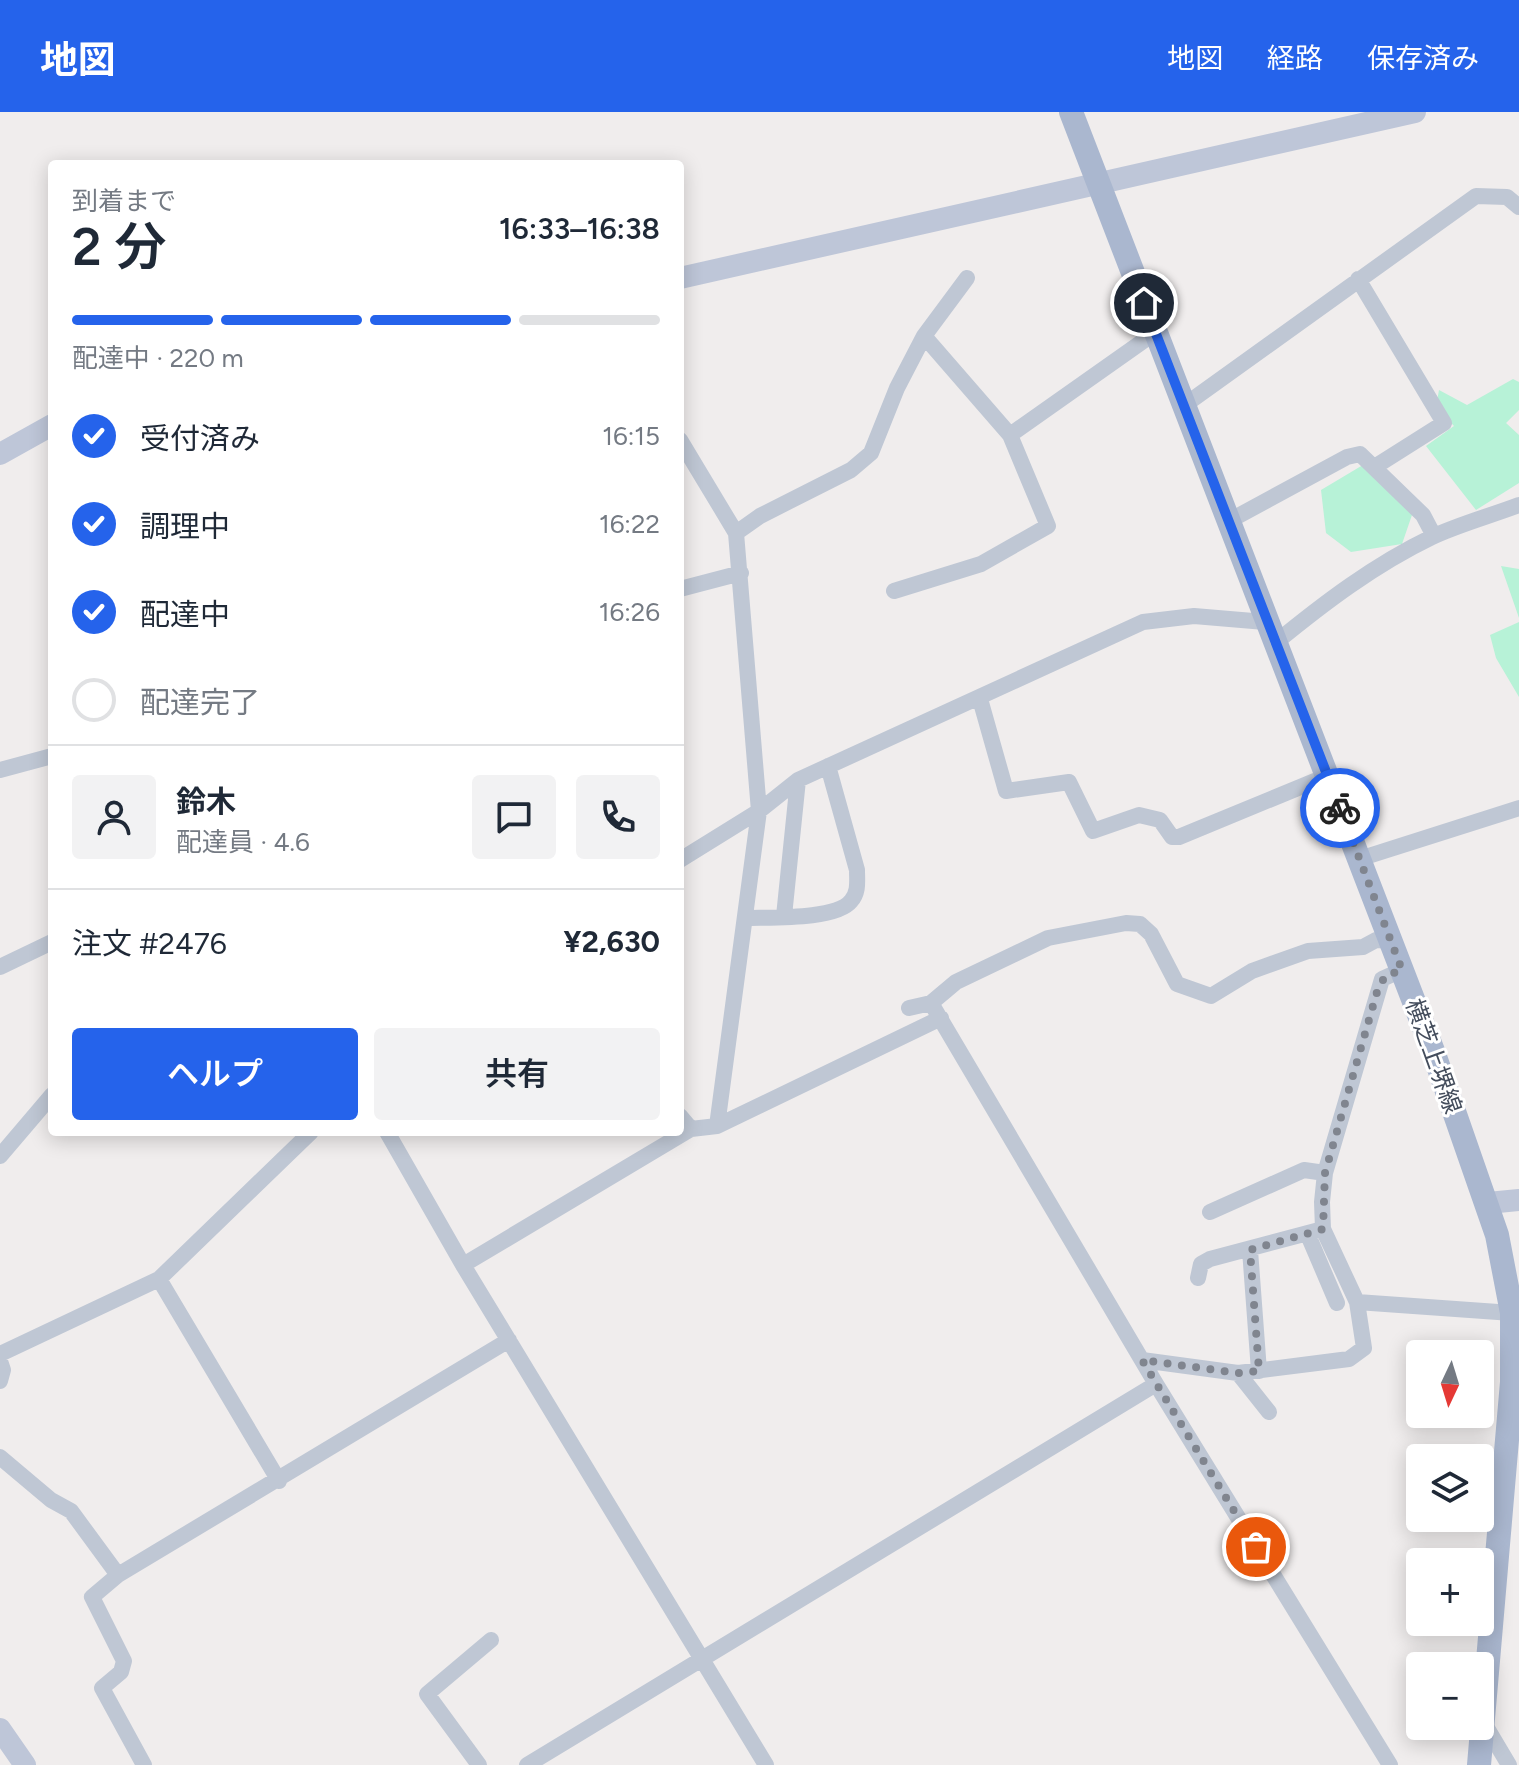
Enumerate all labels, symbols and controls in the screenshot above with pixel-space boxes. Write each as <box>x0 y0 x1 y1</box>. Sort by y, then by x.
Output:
text: 地図 <box>40 37 116 83</box>
text: 地図 <box>1167 41 1223 75</box>
text: 経路 <box>1267 41 1323 75</box>
text: 保存済み <box>1367 41 1479 75</box>
text: 到着まで <box>72 185 176 217</box>
text: 16:33–16:38 <box>499 210 660 247</box>
text: 2 分 <box>72 216 166 278</box>
pin <box>1110 269 1178 337</box>
icon: home <box>1122 281 1166 325</box>
text: 配達中 · 220 m <box>72 342 244 374</box>
icon: check <box>72 414 116 458</box>
text: 受付済み <box>140 420 260 457</box>
text: 16:15 <box>602 420 660 452</box>
icon: check <box>72 502 116 546</box>
text: 調理中 <box>140 508 230 545</box>
text: 16:22 <box>599 508 660 540</box>
icon: check <box>72 590 116 634</box>
text: 配達中 <box>140 596 230 633</box>
text: 16:26 <box>599 596 660 628</box>
text: 配達完了 <box>140 684 260 721</box>
courier <box>1300 768 1380 848</box>
button: person <box>72 775 156 859</box>
button: chat <box>472 775 556 859</box>
button: phone <box>576 775 660 859</box>
text: 鈴木 <box>176 783 236 820</box>
icon: bike <box>1318 786 1362 830</box>
text: 配達員 · 4.6 <box>176 826 310 858</box>
text: ¥2,630 <box>564 923 660 960</box>
text: 注文 #2476 <box>72 925 227 962</box>
street label: 横芝上堺線 <box>1400 995 1468 1117</box>
button: ヘルプ <box>72 1028 358 1120</box>
button: 共有 <box>374 1028 660 1120</box>
north arrow <box>1406 1340 1494 1428</box>
map controls <box>1406 1340 1494 1740</box>
button: layers <box>1406 1444 1494 1532</box>
pin <box>1222 1513 1290 1581</box>
icon: bag <box>1234 1525 1278 1569</box>
button: + <box>1406 1548 1494 1636</box>
button: − <box>1406 1652 1494 1740</box>

